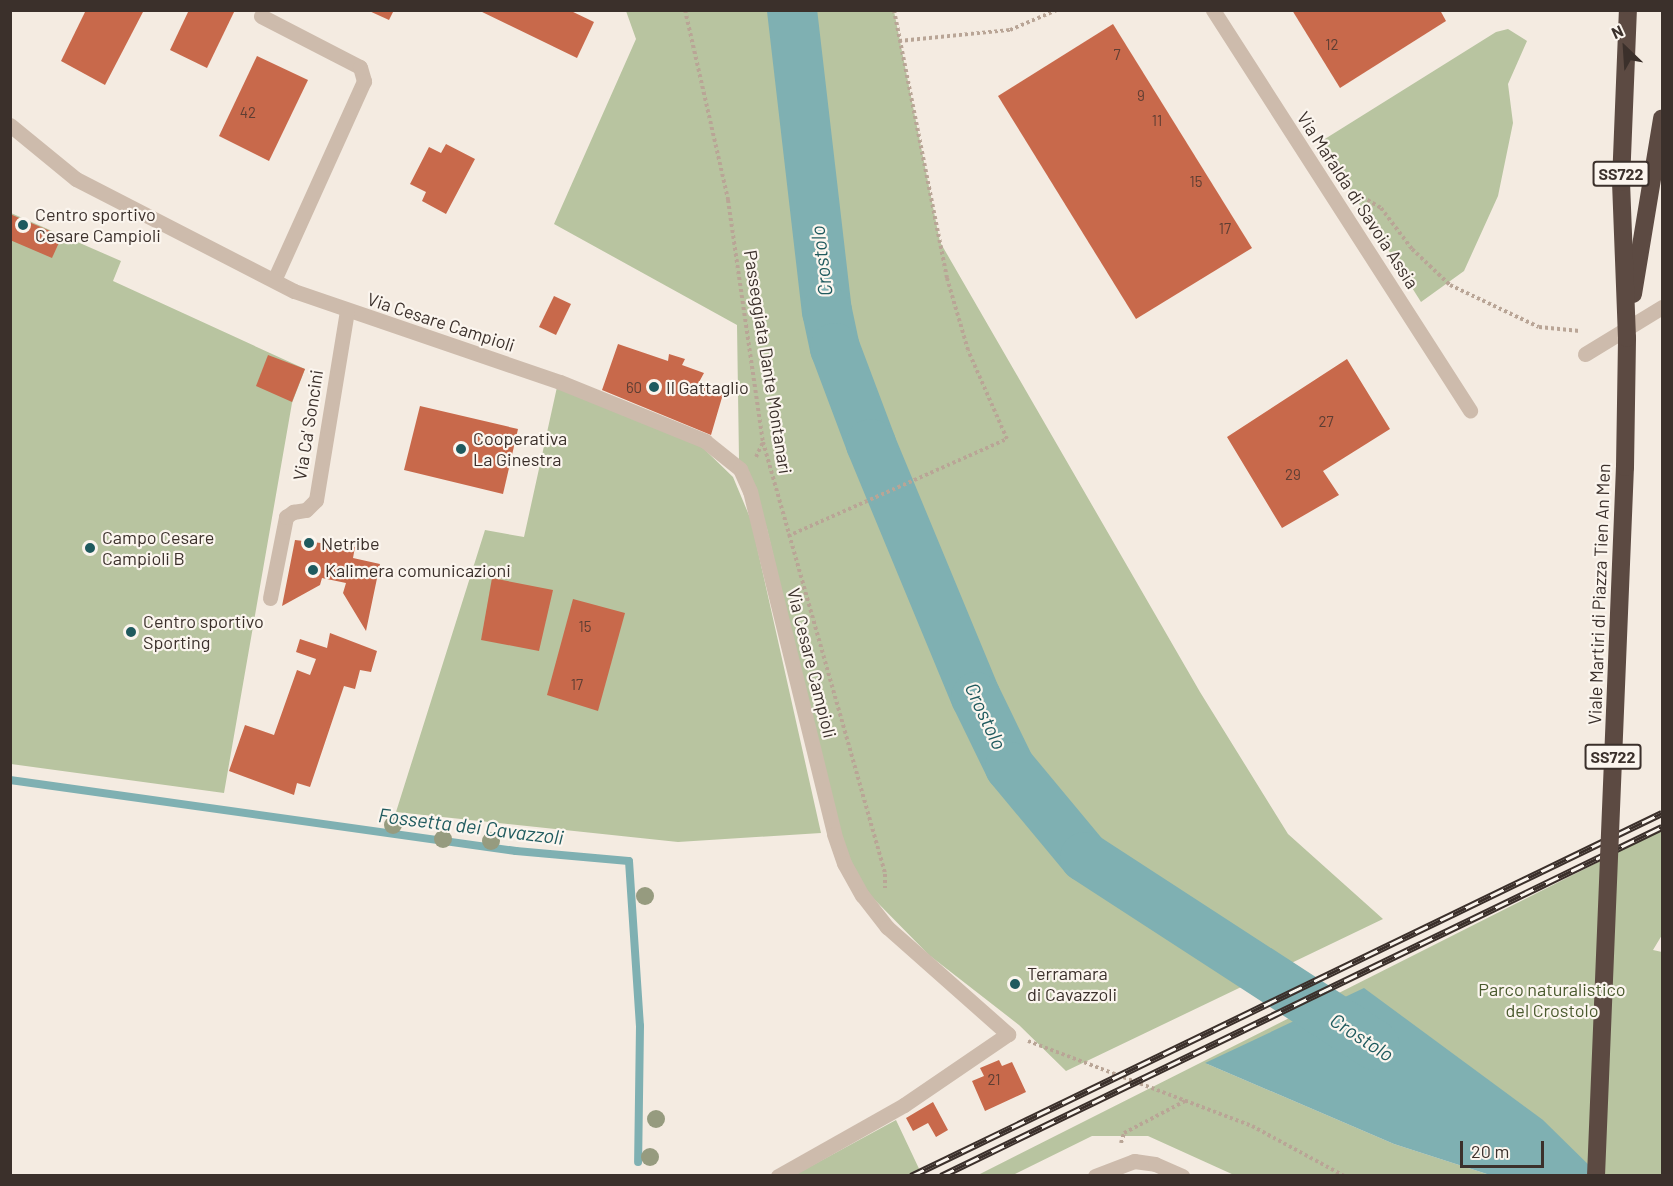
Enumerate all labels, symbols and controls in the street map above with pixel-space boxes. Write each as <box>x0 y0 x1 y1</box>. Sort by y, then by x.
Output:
north arrow <box>1595 18 1655 78</box>
text: N <box>1608 20 1626 42</box>
house number: 12 <box>1325 36 1339 54</box>
house number: 7 <box>1113 46 1121 64</box>
house number: 9 <box>1137 87 1145 105</box>
house number: 42 <box>240 104 256 122</box>
street label: Via Mafalda di Savoia Assia <box>1293 107 1423 293</box>
house number: 11 <box>1152 112 1162 130</box>
road number: SS722 <box>1592 161 1650 187</box>
house number: 15 <box>1190 173 1202 191</box>
place label: Centro sportivo Cesare Campioli <box>35 204 161 246</box>
marker: Centro sportivo Cesare Campioli <box>16 218 30 232</box>
house number: 17 <box>1219 220 1231 238</box>
water label: Crostolo <box>805 224 837 298</box>
street label: Passeggiata Dante Montanari <box>740 249 796 475</box>
street label: Via Cesare Campioli <box>365 288 517 356</box>
street label: Via Ca' Soncini <box>289 368 327 482</box>
place label: Il Gattaglio <box>666 376 749 398</box>
house number: 60 <box>626 379 642 397</box>
marker: Il Gattaglio <box>647 380 661 394</box>
house number: 27 <box>1318 413 1334 431</box>
place label: Cooperativa La Ginestra <box>473 428 567 470</box>
marker: Cooperativa La Ginestra <box>454 442 468 456</box>
street label: Viale Martiri di Piazza Tien An Men <box>1584 463 1614 725</box>
house number: 29 <box>1285 466 1301 484</box>
place label: Campo Cesare Campioli B <box>102 527 214 570</box>
place label: Netribe <box>321 532 380 554</box>
marker: Netribe <box>302 536 316 550</box>
marker: Campo Cesare Campioli B <box>83 541 97 555</box>
place label: Kalimera comunicazioni <box>325 559 511 581</box>
marker: Kalimera comunicazioni <box>306 563 320 577</box>
street label: Via Cesare Campioli <box>783 586 841 740</box>
place label: Centro sportivo Sporting <box>143 611 264 654</box>
house number: 15 <box>579 618 591 636</box>
marker: Centro sportivo Sporting <box>124 625 138 639</box>
house number: 17 <box>571 676 583 694</box>
water label: Crostolo <box>960 679 1012 753</box>
road number: SS722 <box>1584 744 1642 770</box>
water label: Fossetta dei Cavazzoli <box>377 803 565 849</box>
place label: Terramara di Cavazzoli <box>1027 963 1117 1006</box>
marker: Terramara di Cavazzoli <box>1008 977 1022 991</box>
park label: Parco naturalistico del Crostolo <box>1478 979 1626 1022</box>
water label: Crostolo <box>1326 1008 1398 1066</box>
house number: 21 <box>987 1071 1001 1089</box>
scale bar <box>1463 1129 1547 1167</box>
text: 20 m <box>1471 1140 1509 1162</box>

